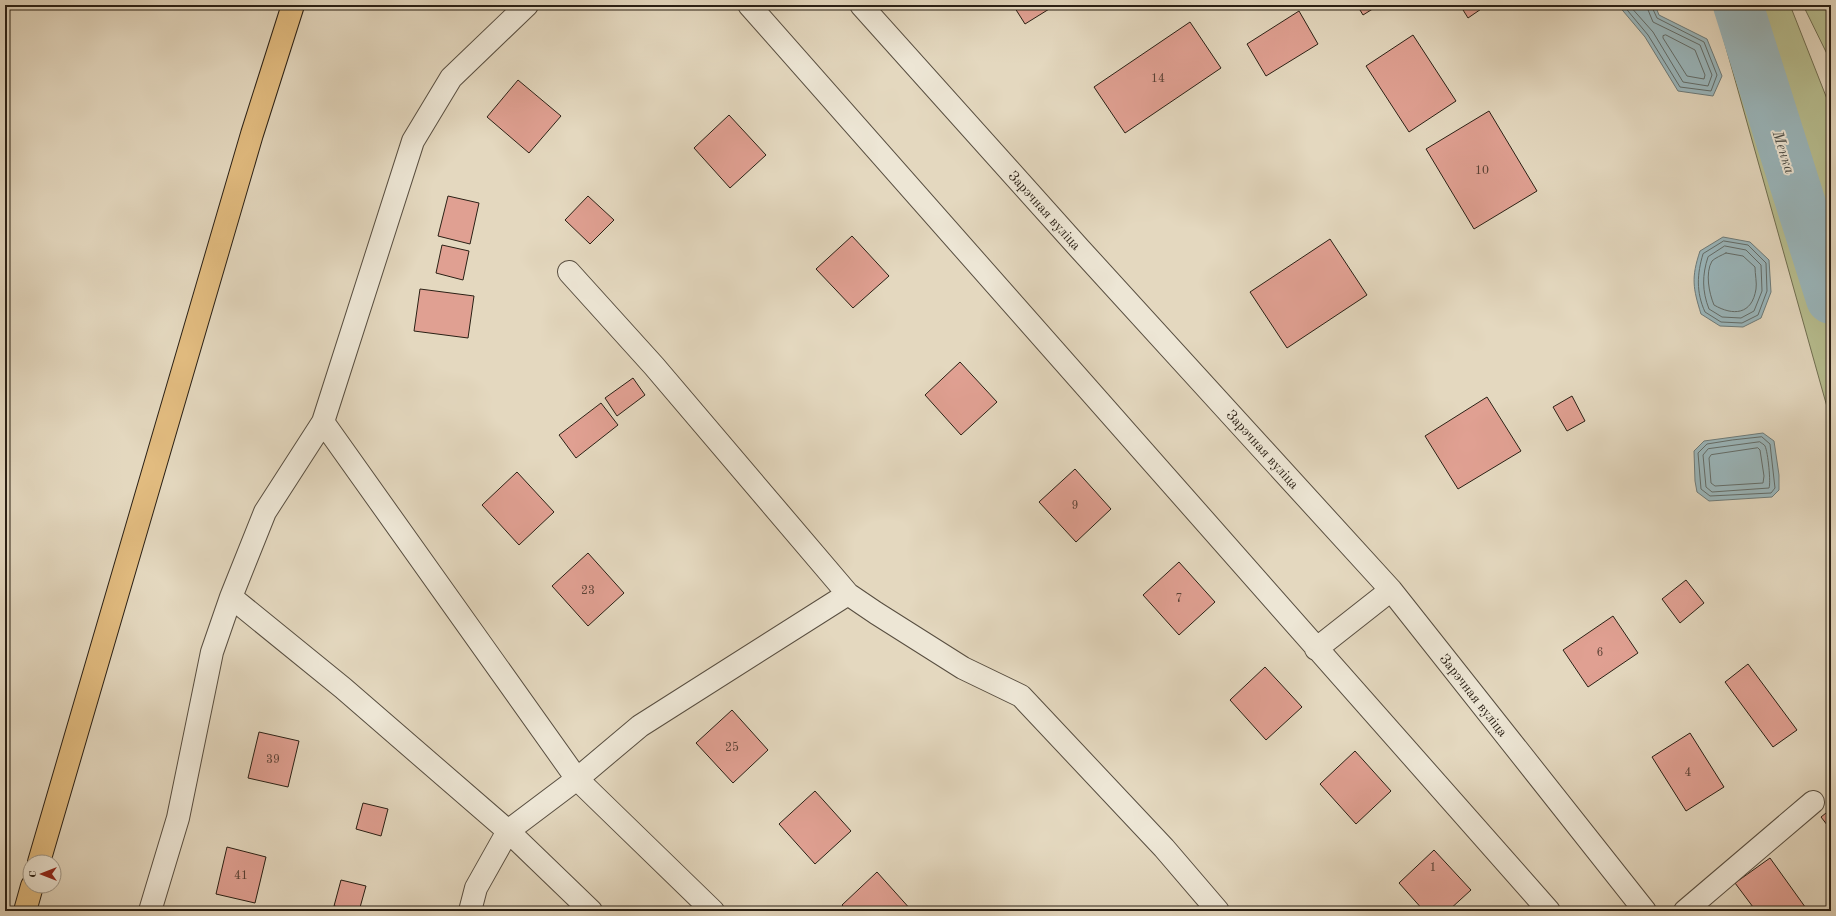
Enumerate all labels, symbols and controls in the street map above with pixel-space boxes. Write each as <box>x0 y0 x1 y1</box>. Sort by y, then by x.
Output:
house number: 14 <box>1151 73 1165 85</box>
water label: Менка <box>1768 128 1797 176</box>
house number: 10 <box>1475 165 1489 177</box>
street label: Зарэчная вуліца <box>1005 169 1083 253</box>
street label: Зарэчная вуліца <box>1223 408 1301 492</box>
house number: 9 <box>1072 500 1078 512</box>
house number: 23 <box>581 585 595 597</box>
house number: 7 <box>1176 593 1182 605</box>
house number: 6 <box>1597 647 1604 659</box>
street label: Зарэчная вуліца <box>1437 652 1510 740</box>
house number: 25 <box>725 741 739 754</box>
house number: 39 <box>266 754 280 766</box>
house number: 4 <box>1685 767 1692 779</box>
north arrow <box>22 854 62 894</box>
house number: 1 <box>1430 862 1436 874</box>
text: С <box>28 870 39 878</box>
house number: 41 <box>234 870 248 882</box>

